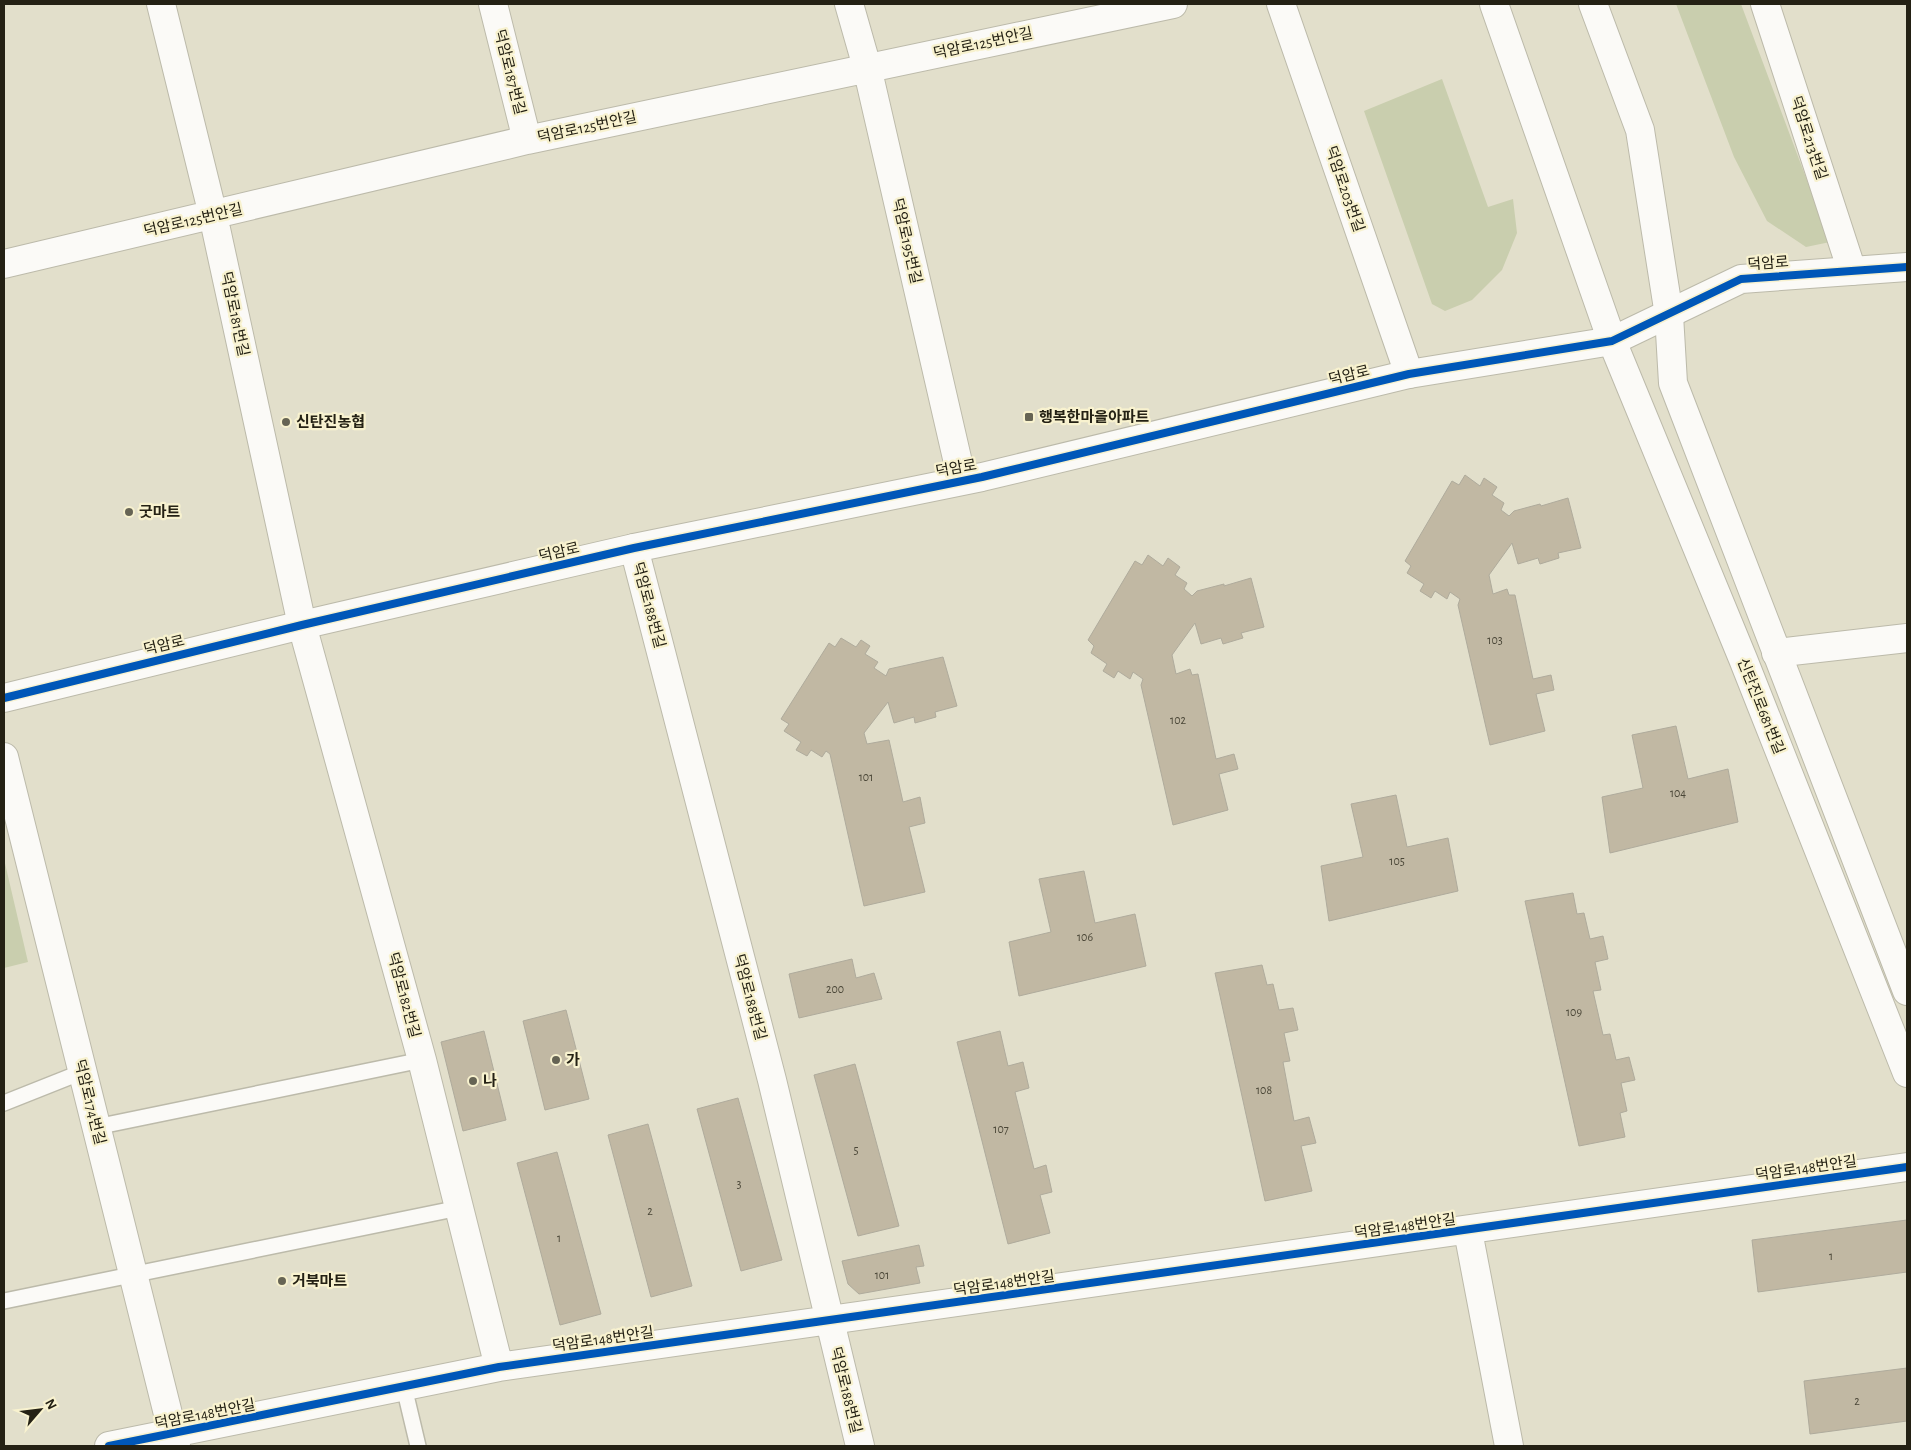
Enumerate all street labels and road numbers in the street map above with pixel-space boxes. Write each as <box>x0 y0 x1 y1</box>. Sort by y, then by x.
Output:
street label: 덕암로125번안길 <box>932 25 1034 61</box>
street label: 덕암로187번길 <box>492 28 528 116</box>
street label: 덕암로213번길 <box>1788 94 1830 182</box>
street label: 덕암로125번안길 <box>536 109 638 145</box>
street label: 덕암로203번길 <box>1323 144 1367 234</box>
street label: 덕암로195번길 <box>889 197 925 285</box>
street label: 덕암로125번안길 <box>142 201 244 239</box>
street label: 덕암로 <box>1747 254 1789 272</box>
street label: 덕암로181번길 <box>218 270 252 358</box>
street label: 덕암로 <box>1327 362 1371 388</box>
street label: 덕암로 <box>934 457 978 479</box>
street label: 덕암로 <box>537 540 581 564</box>
street label: 덕암로188번길 <box>630 560 668 650</box>
street label: 덕암로 <box>142 632 186 658</box>
street label: 신탄진로681번길 <box>1734 656 1788 756</box>
street label: 덕암로182번길 <box>385 950 423 1040</box>
street label: 덕암로188번길 <box>731 952 769 1042</box>
street label: 덕암로174번길 <box>72 1058 108 1146</box>
street label: 덕암로148번안길 <box>1754 1153 1858 1183</box>
street label: 덕암로148번안길 <box>1353 1211 1457 1241</box>
street label: 덕암로148번안길 <box>952 1268 1056 1298</box>
street label: 덕암로148번안길 <box>551 1324 655 1354</box>
street label: 덕암로188번길 <box>828 1345 864 1435</box>
street label: 덕암로148번안길 <box>153 1396 257 1432</box>

